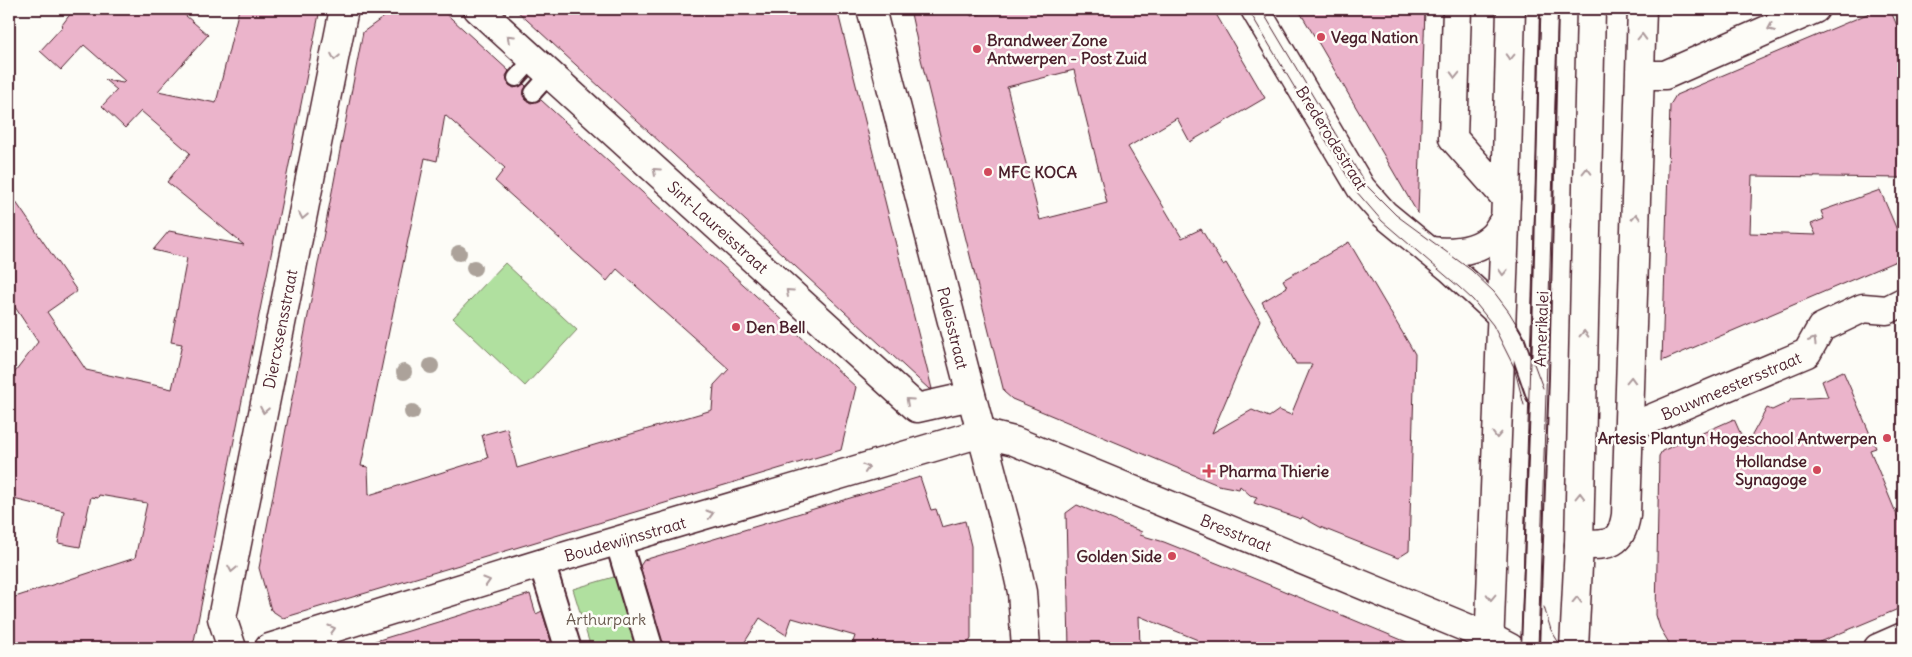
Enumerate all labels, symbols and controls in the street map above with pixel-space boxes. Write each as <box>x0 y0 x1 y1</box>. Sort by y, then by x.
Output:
one-way arrow <box>1767 22 1776 33</box>
place label: Vega Nation <box>1331 27 1418 48</box>
place label: Brandweer Zone Antwerpen - Post Zuid <box>987 30 1147 69</box>
marker: Vega Nation <box>1315 31 1327 43</box>
one-way arrow <box>1636 33 1647 41</box>
one-way arrow <box>506 35 515 44</box>
marker: Brandweer Zone Antwerpen - Post Zuid <box>971 43 983 55</box>
one-way arrow <box>330 52 340 61</box>
one-way arrow <box>1505 54 1515 62</box>
one-way arrow <box>1450 71 1461 79</box>
street label: Brederodestraat <box>1292 82 1372 194</box>
place label: MFC KOCA <box>998 162 1077 182</box>
marker: MFC KOCA <box>982 166 994 178</box>
one-way arrow <box>1582 167 1592 174</box>
one-way arrow <box>652 168 661 177</box>
street label: Sint-Laureisstraat <box>663 177 773 278</box>
one-way arrow <box>298 212 308 220</box>
one-way arrow <box>1631 213 1641 221</box>
street label: Diercxsensstraat <box>259 267 301 390</box>
one-way arrow <box>1497 269 1508 277</box>
street label: Paleisstraat <box>933 285 973 372</box>
one-way arrow <box>786 289 795 298</box>
street label: Amerikalei <box>1530 291 1552 367</box>
place label: Den Bell <box>746 317 805 337</box>
marker: Den Bell <box>730 321 742 333</box>
one-way arrow <box>1578 329 1589 337</box>
one-way arrow <box>1807 338 1817 347</box>
street label: Bouwmeestersstraat <box>1658 347 1805 425</box>
one-way arrow <box>1625 376 1636 384</box>
one-way arrow <box>906 398 915 407</box>
one-way arrow <box>259 405 270 414</box>
place label: Artesis Plantyn Hogeschool Antwerpen <box>1598 428 1877 449</box>
one-way arrow <box>1491 431 1502 439</box>
marker: Artesis Plantyn Hogeschool Antwerpen <box>1881 432 1893 444</box>
place label: Hollandse Synagoge <box>1735 451 1807 490</box>
place label: Pharma Thierie <box>1219 461 1329 481</box>
one-way arrow <box>861 464 869 474</box>
marker: Hollandse Synagoge <box>1811 464 1823 476</box>
marker: Pharma Thierie <box>1203 465 1215 477</box>
one-way arrow <box>1575 492 1585 500</box>
one-way arrow <box>705 510 713 520</box>
street label: Bresstraat <box>1197 510 1275 557</box>
street label: Boudewijnsstraat <box>562 512 689 566</box>
place label: Golden Side <box>1076 546 1162 566</box>
marker: Golden Side <box>1166 550 1178 562</box>
one-way arrow <box>228 565 238 573</box>
one-way arrow <box>483 576 491 586</box>
one-way arrow <box>1486 594 1496 601</box>
one-way arrow <box>1571 595 1582 603</box>
park label: Arthurpark <box>566 609 646 629</box>
one-way arrow <box>327 624 336 634</box>

